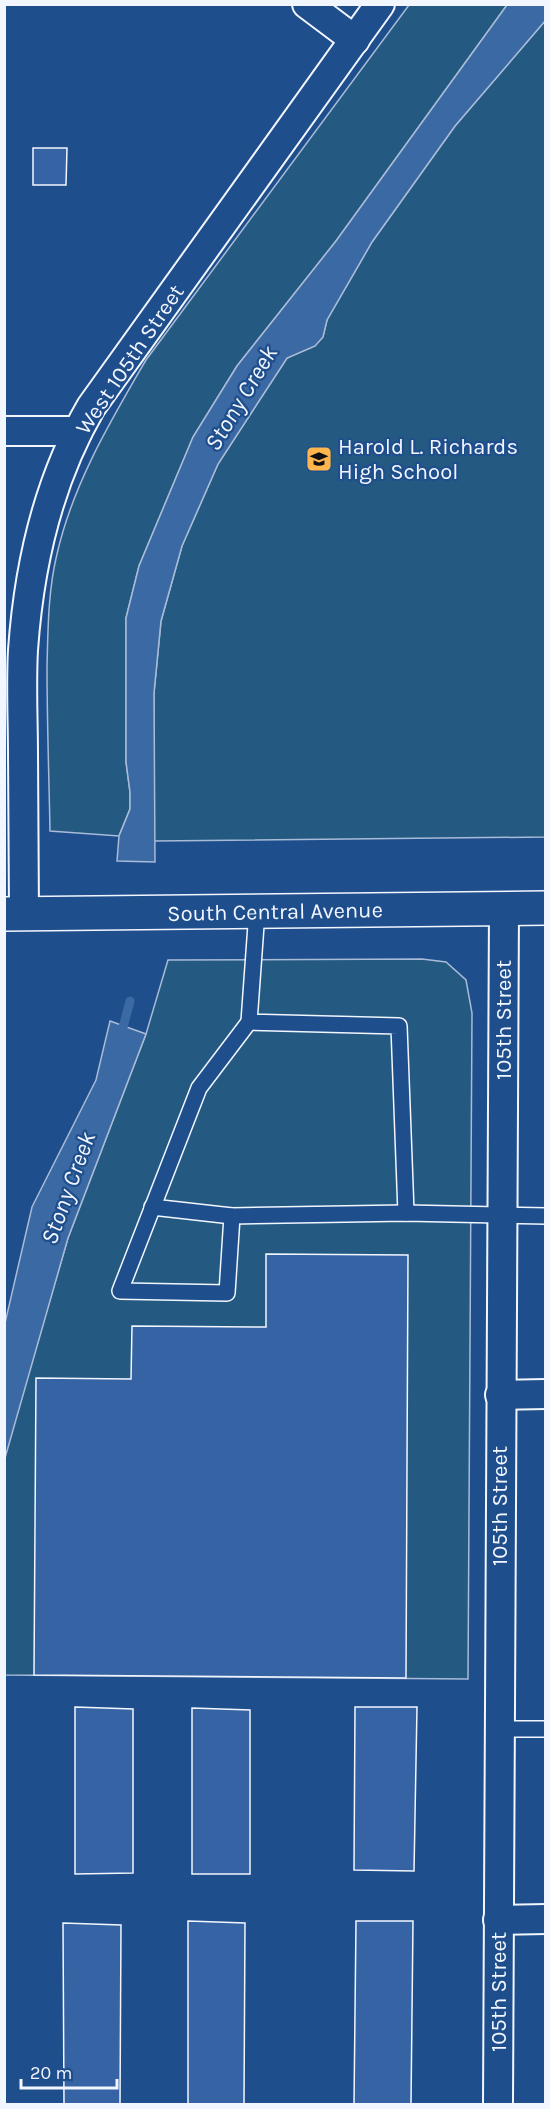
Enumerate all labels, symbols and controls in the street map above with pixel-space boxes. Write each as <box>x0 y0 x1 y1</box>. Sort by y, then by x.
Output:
street label: West 105th Street <box>70 280 190 439</box>
water label: Stony Creek <box>199 340 284 456</box>
place label: Harold L. Richards High School <box>338 434 518 485</box>
school or university icon: Harold L. Richards High School <box>304 444 334 474</box>
street label: South Central Avenue <box>167 897 383 927</box>
street label: 105th Street <box>491 960 517 1080</box>
water label: Stony Creek <box>35 1127 102 1248</box>
street label: 105th Street <box>487 1446 513 1566</box>
street label: 105th Street <box>486 1932 512 2052</box>
scale bar <box>21 2052 117 2090</box>
text: 20 m <box>30 2062 72 2084</box>

